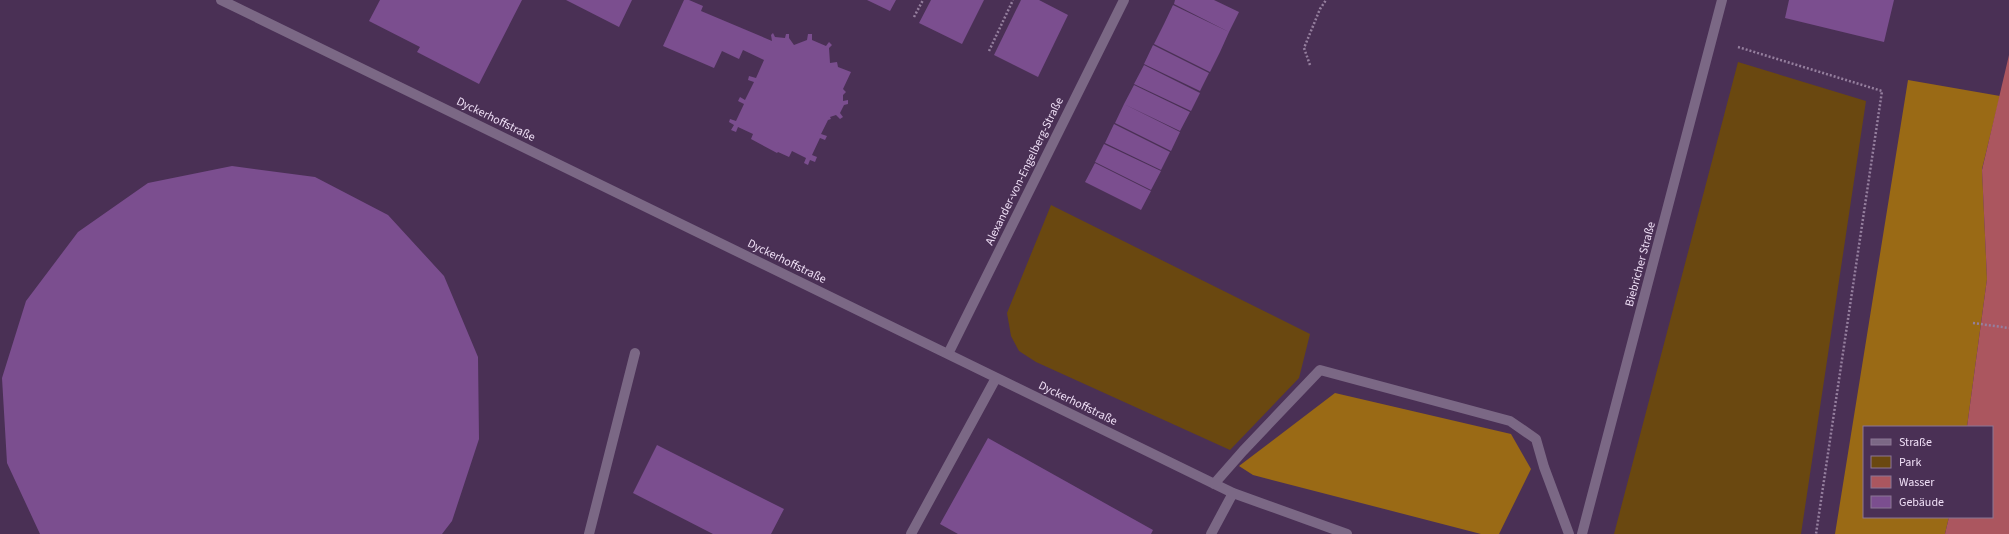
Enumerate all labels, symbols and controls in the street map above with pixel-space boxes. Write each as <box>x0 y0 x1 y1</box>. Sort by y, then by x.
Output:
street label: Dyckerhoffstraße <box>454 93 538 146</box>
street label: Alexander-von-Engelberg-Straße <box>981 94 1068 248</box>
street label: Biebricher Straße <box>1621 220 1660 308</box>
street label: Dyckerhoffstraße <box>745 235 829 288</box>
street label: Dyckerhoffstraße <box>1036 377 1120 430</box>
legend <box>1863 426 1993 518</box>
text: Straße <box>1899 434 1932 451</box>
text: Park <box>1899 454 1921 471</box>
text: Wasser <box>1899 474 1935 491</box>
text: Gebäude <box>1899 494 1944 511</box>

